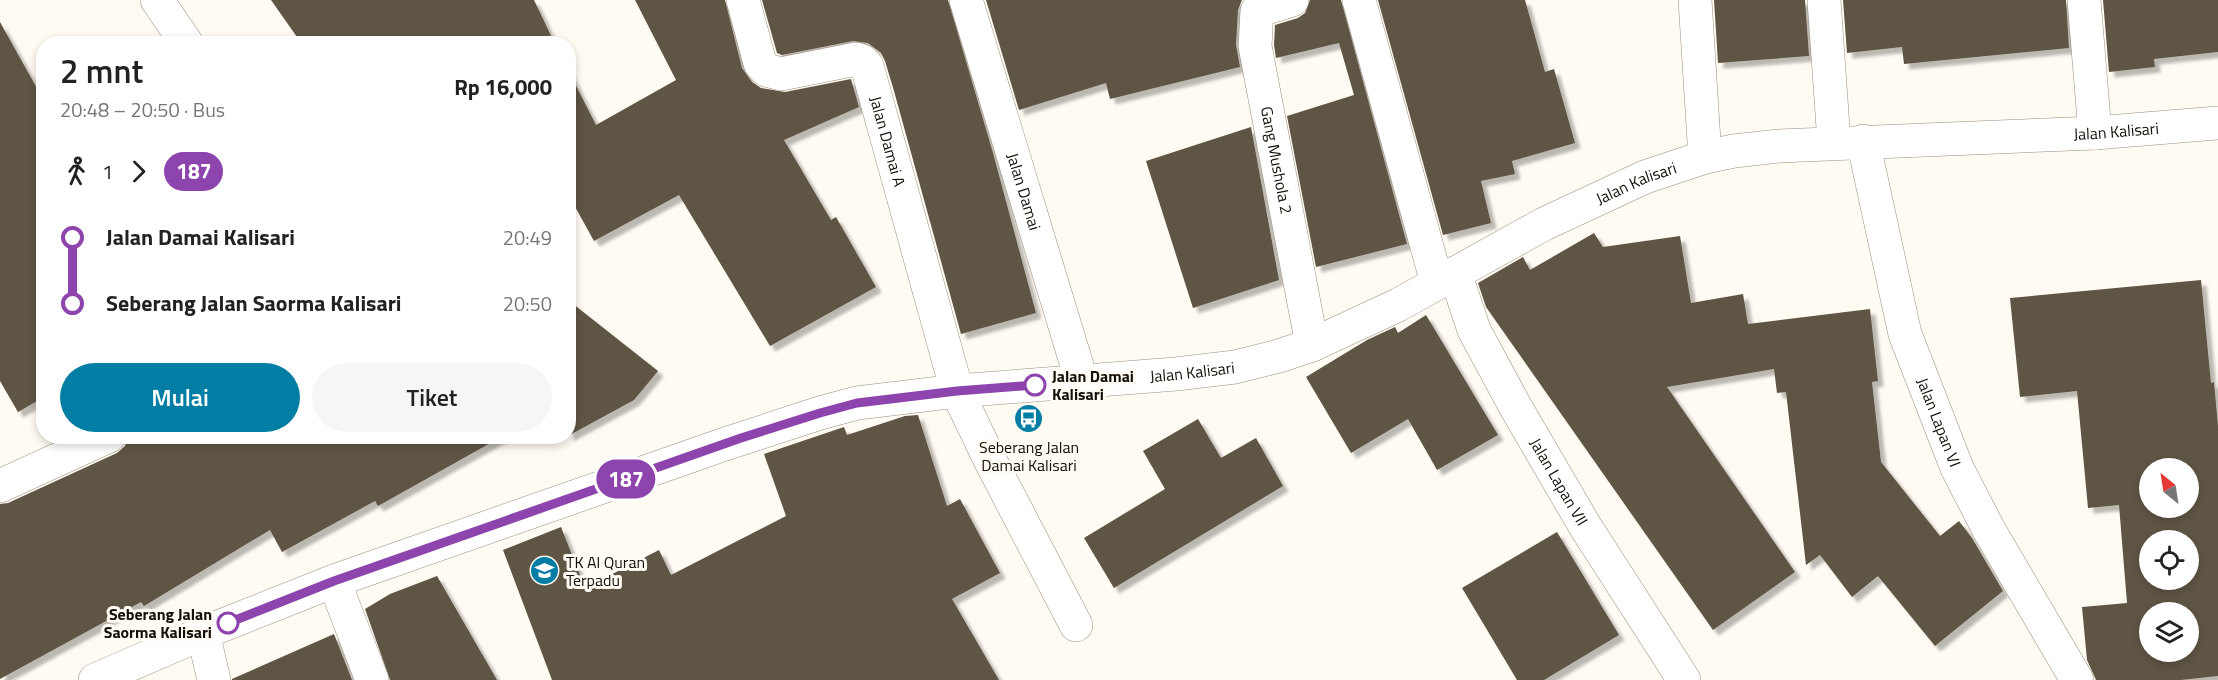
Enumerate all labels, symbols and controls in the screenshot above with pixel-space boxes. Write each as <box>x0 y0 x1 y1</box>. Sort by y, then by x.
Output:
text: 2 mnt <box>60 46 143 96</box>
text: Rp 16,000 <box>454 70 552 104</box>
street label: Jalan Damai A <box>864 93 912 190</box>
text: 20:48 – 20:50 · Bus <box>60 94 225 125</box>
street label: Gang Mushola 2 <box>1255 104 1299 216</box>
street label: Jalan Kalisari <box>2073 116 2160 146</box>
street label: Jalan Damai <box>1001 150 1047 233</box>
icon: walk <box>60 155 93 188</box>
icon: forward <box>122 155 155 188</box>
text: 187 <box>176 155 211 187</box>
street label: Jalan Kalisari <box>1592 155 1679 210</box>
text: 1 <box>102 156 113 187</box>
text: Jalan Damai Kalisari <box>106 220 295 254</box>
text: 20:49 <box>503 222 552 253</box>
text: Seberang Jalan Saorma Kalisari <box>106 286 402 320</box>
text: 20:50 <box>503 288 552 319</box>
street label: Jalan Kalisari <box>1149 355 1236 388</box>
button: Mulai <box>60 363 300 432</box>
button: Tiket <box>312 363 552 432</box>
place label: Jalan Damai Kalisari <box>1052 364 1134 406</box>
marker: Jalan Damai Kalisari <box>1024 374 1046 396</box>
street label: Jalan Lapan VI <box>1911 374 1967 470</box>
bus stop icon: Seberang Jalan Damai Kalisari <box>1013 403 1045 435</box>
street label: Jalan Lapan VII <box>1524 433 1594 530</box>
place label: Seberang Jalan Damai Kalisari <box>979 435 1079 477</box>
north arrow <box>2139 458 2199 518</box>
map controls <box>2139 458 2199 662</box>
line badge: 187 <box>592 460 660 498</box>
text: 187 <box>608 463 644 495</box>
button: locate <box>2139 530 2199 590</box>
place label: TK Al Quran Terpadu <box>566 550 645 592</box>
school or university icon: TK Al Quran Terpadu <box>529 555 561 587</box>
place label: Seberang Jalan Saorma Kalisari <box>104 602 212 644</box>
button: layers <box>2139 602 2199 662</box>
marker: Seberang Jalan Saorma Kalisari <box>217 612 239 634</box>

